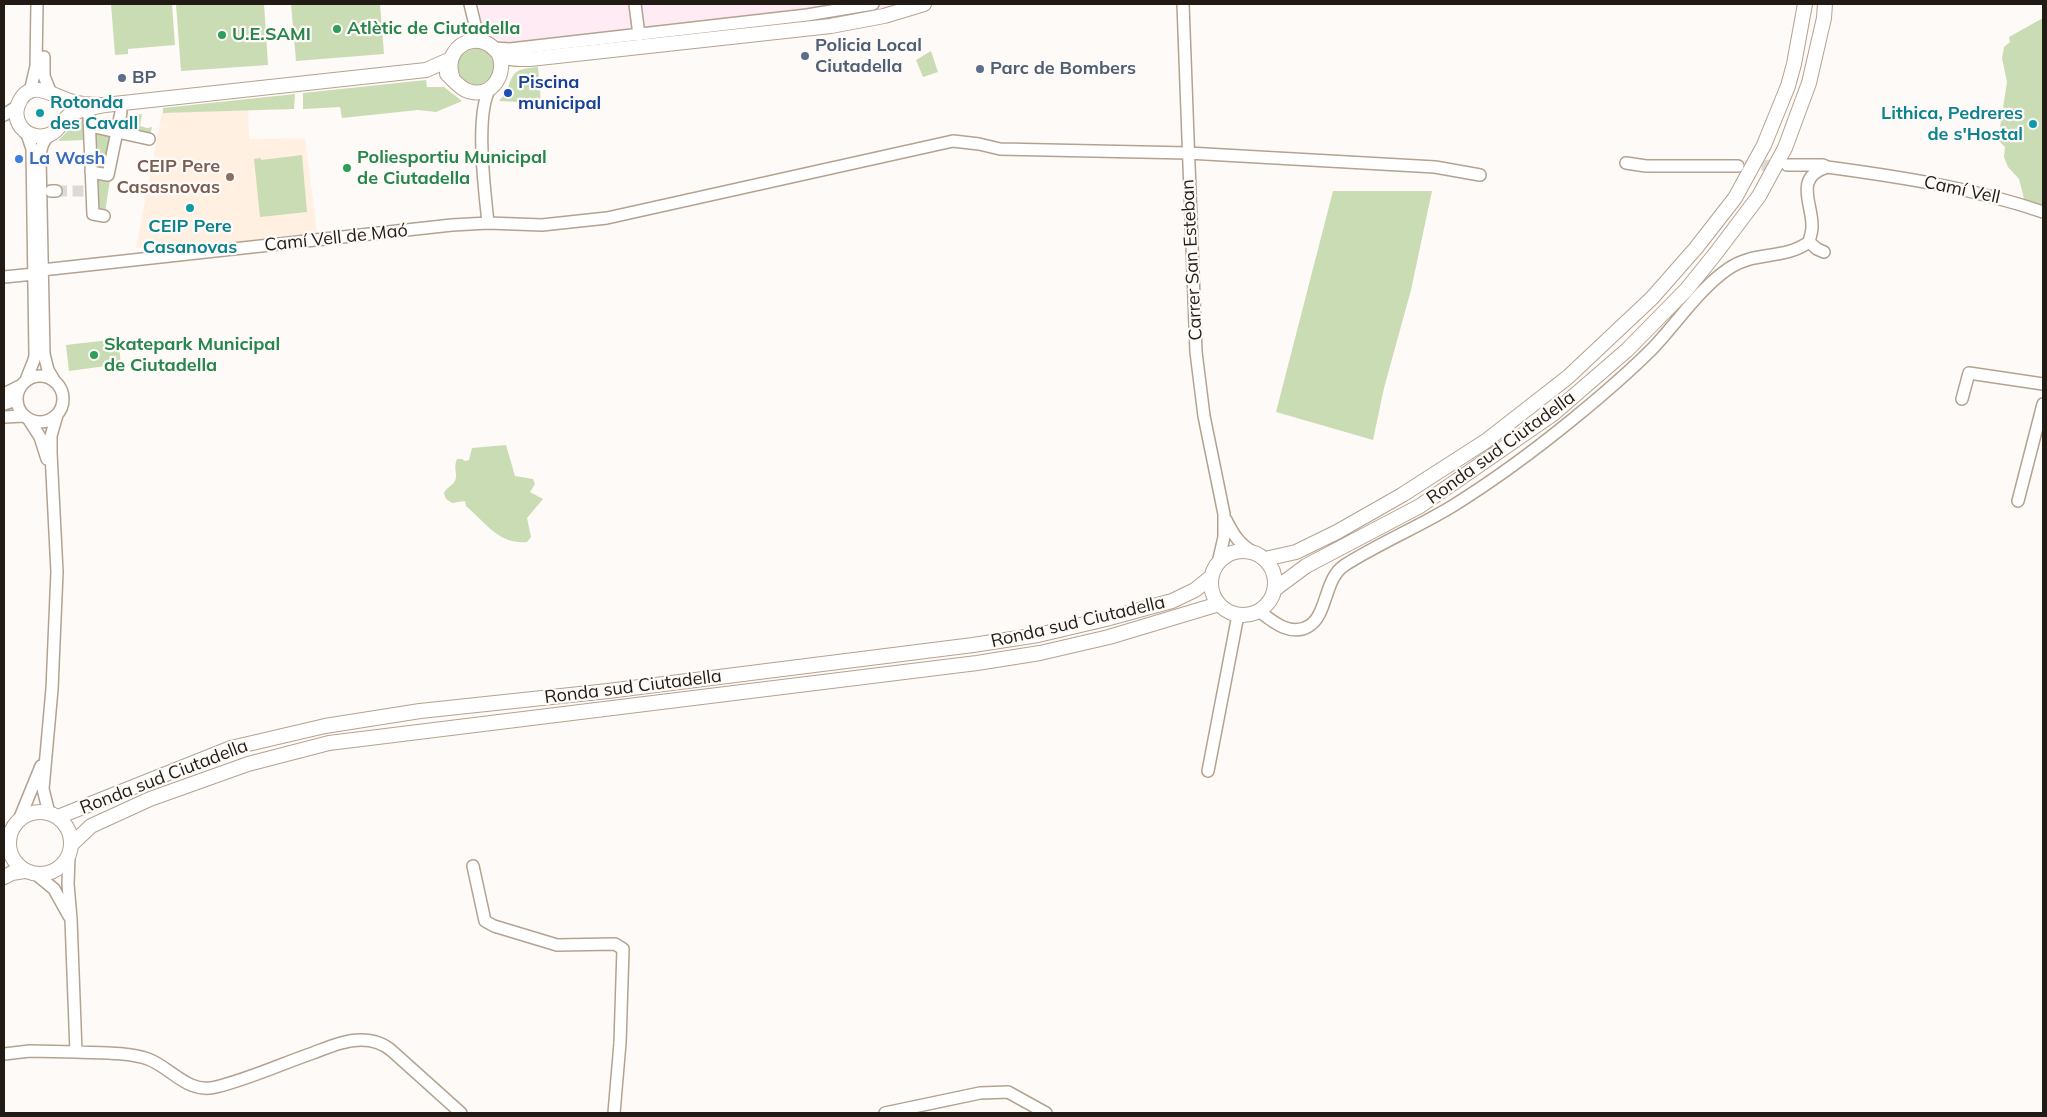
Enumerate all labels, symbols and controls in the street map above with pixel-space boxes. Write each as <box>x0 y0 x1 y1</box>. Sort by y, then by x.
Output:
place label: Atlètic de Ciutadella <box>347 18 520 40</box>
marker: Atlètic de Ciutadella <box>331 23 343 35</box>
place label: U.E.SAMI <box>232 24 311 46</box>
marker: U.E.SAMI <box>216 29 228 41</box>
place label: Policia Local Ciutadella <box>815 35 922 78</box>
marker: Policia Local Ciutadella <box>799 50 811 62</box>
place label: Parc de Bombers <box>990 58 1136 80</box>
marker: Parc de Bombers <box>974 63 986 75</box>
place label: BP <box>132 67 156 89</box>
marker: BP <box>116 72 128 84</box>
place label: Piscina municipal <box>518 72 601 115</box>
marker: Piscina municipal <box>502 87 514 99</box>
place label: Rotonda des Cavall <box>50 92 138 134</box>
place label: Lithica, Pedreres de s'Hostal <box>1881 103 2023 146</box>
marker: Rotonda des Cavall <box>34 107 46 119</box>
marker: Lithica, Pedreres de s'Hostal <box>2027 118 2039 130</box>
place label: Poliesportiu Municipal de Ciutadella <box>357 147 547 190</box>
place label: La Wash <box>29 148 105 170</box>
marker: La Wash <box>13 153 25 165</box>
place label: CEIP Pere Casasnovas <box>117 156 220 198</box>
marker: Poliesportiu Municipal de Ciutadella <box>341 162 353 174</box>
marker: CEIP Pere Casasnovas <box>224 171 236 183</box>
street label: Camí Vell <box>1922 171 2002 209</box>
street label: Carrer San Esteban <box>1177 179 1207 341</box>
marker: CEIP Pere Casanovas <box>184 202 196 214</box>
place label: CEIP Pere Casanovas <box>143 216 237 258</box>
street label: Camí Vell de Maó <box>263 220 409 256</box>
place label: Skatepark Municipal de Ciutadella <box>104 334 280 376</box>
marker: Skatepark Municipal de Ciutadella <box>88 349 100 361</box>
street label: Ronda sud Ciutadella <box>1423 387 1579 509</box>
street label: Ronda sud Ciutadella <box>989 591 1167 653</box>
street label: Ronda sud Ciutadella <box>543 665 723 709</box>
street label: Ronda sud Ciutadella <box>77 735 251 819</box>

